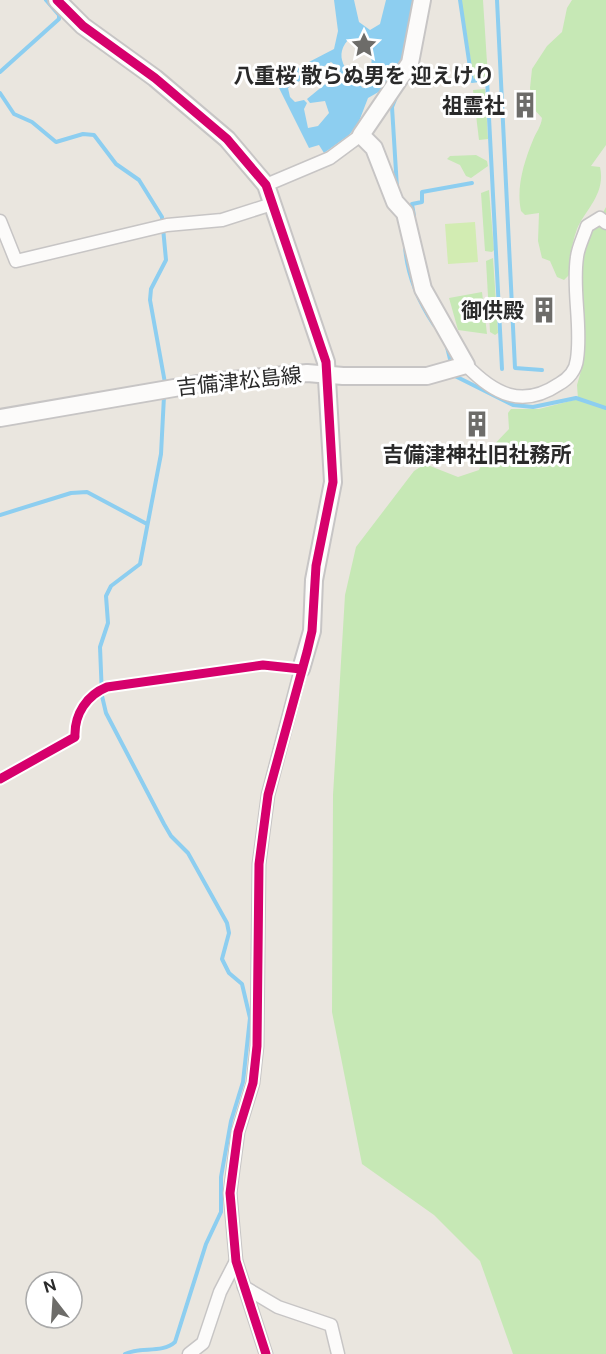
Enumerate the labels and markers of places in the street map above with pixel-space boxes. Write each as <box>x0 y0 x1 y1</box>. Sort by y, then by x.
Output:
place icon: 八重桜 散らぬ男を 迎えけり <box>349 30 379 60</box>
place label: 八重桜 散らぬ男を 迎えけり <box>233 63 495 88</box>
building icon: 祖霊社 <box>510 90 540 120</box>
place label: 祖霊社 <box>442 93 505 118</box>
building icon: 御供殿 <box>529 295 559 325</box>
place label: 御供殿 <box>461 298 524 323</box>
building icon: 吉備津神社旧社務所 <box>462 409 492 439</box>
place label: 吉備津神社旧社務所 <box>383 442 572 467</box>

